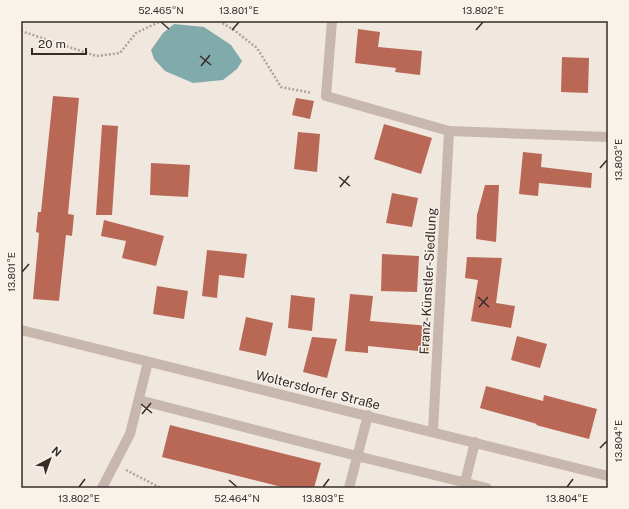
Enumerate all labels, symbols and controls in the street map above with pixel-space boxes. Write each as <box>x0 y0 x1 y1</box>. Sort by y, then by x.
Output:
text: 52.465°N <box>138 4 184 16</box>
text: 13.801°E <box>219 4 259 16</box>
text: 13.802°E <box>462 4 504 16</box>
scale bar <box>32 30 86 56</box>
text: 20 m <box>38 37 66 51</box>
text: 13.803°E <box>612 139 624 181</box>
street label: Franz-Künstler-Siedlung <box>417 207 439 355</box>
text: 13.801°E <box>5 252 17 292</box>
street label: Woltersdorfer Straße <box>254 367 382 413</box>
text: 13.804°E <box>612 420 624 462</box>
north arrow <box>30 439 70 479</box>
text: N <box>49 444 64 459</box>
text: 13.802°E <box>58 492 100 504</box>
text: 52.464°N <box>214 492 260 504</box>
text: 13.803°E <box>302 492 344 504</box>
text: 13.804°E <box>546 492 588 504</box>

